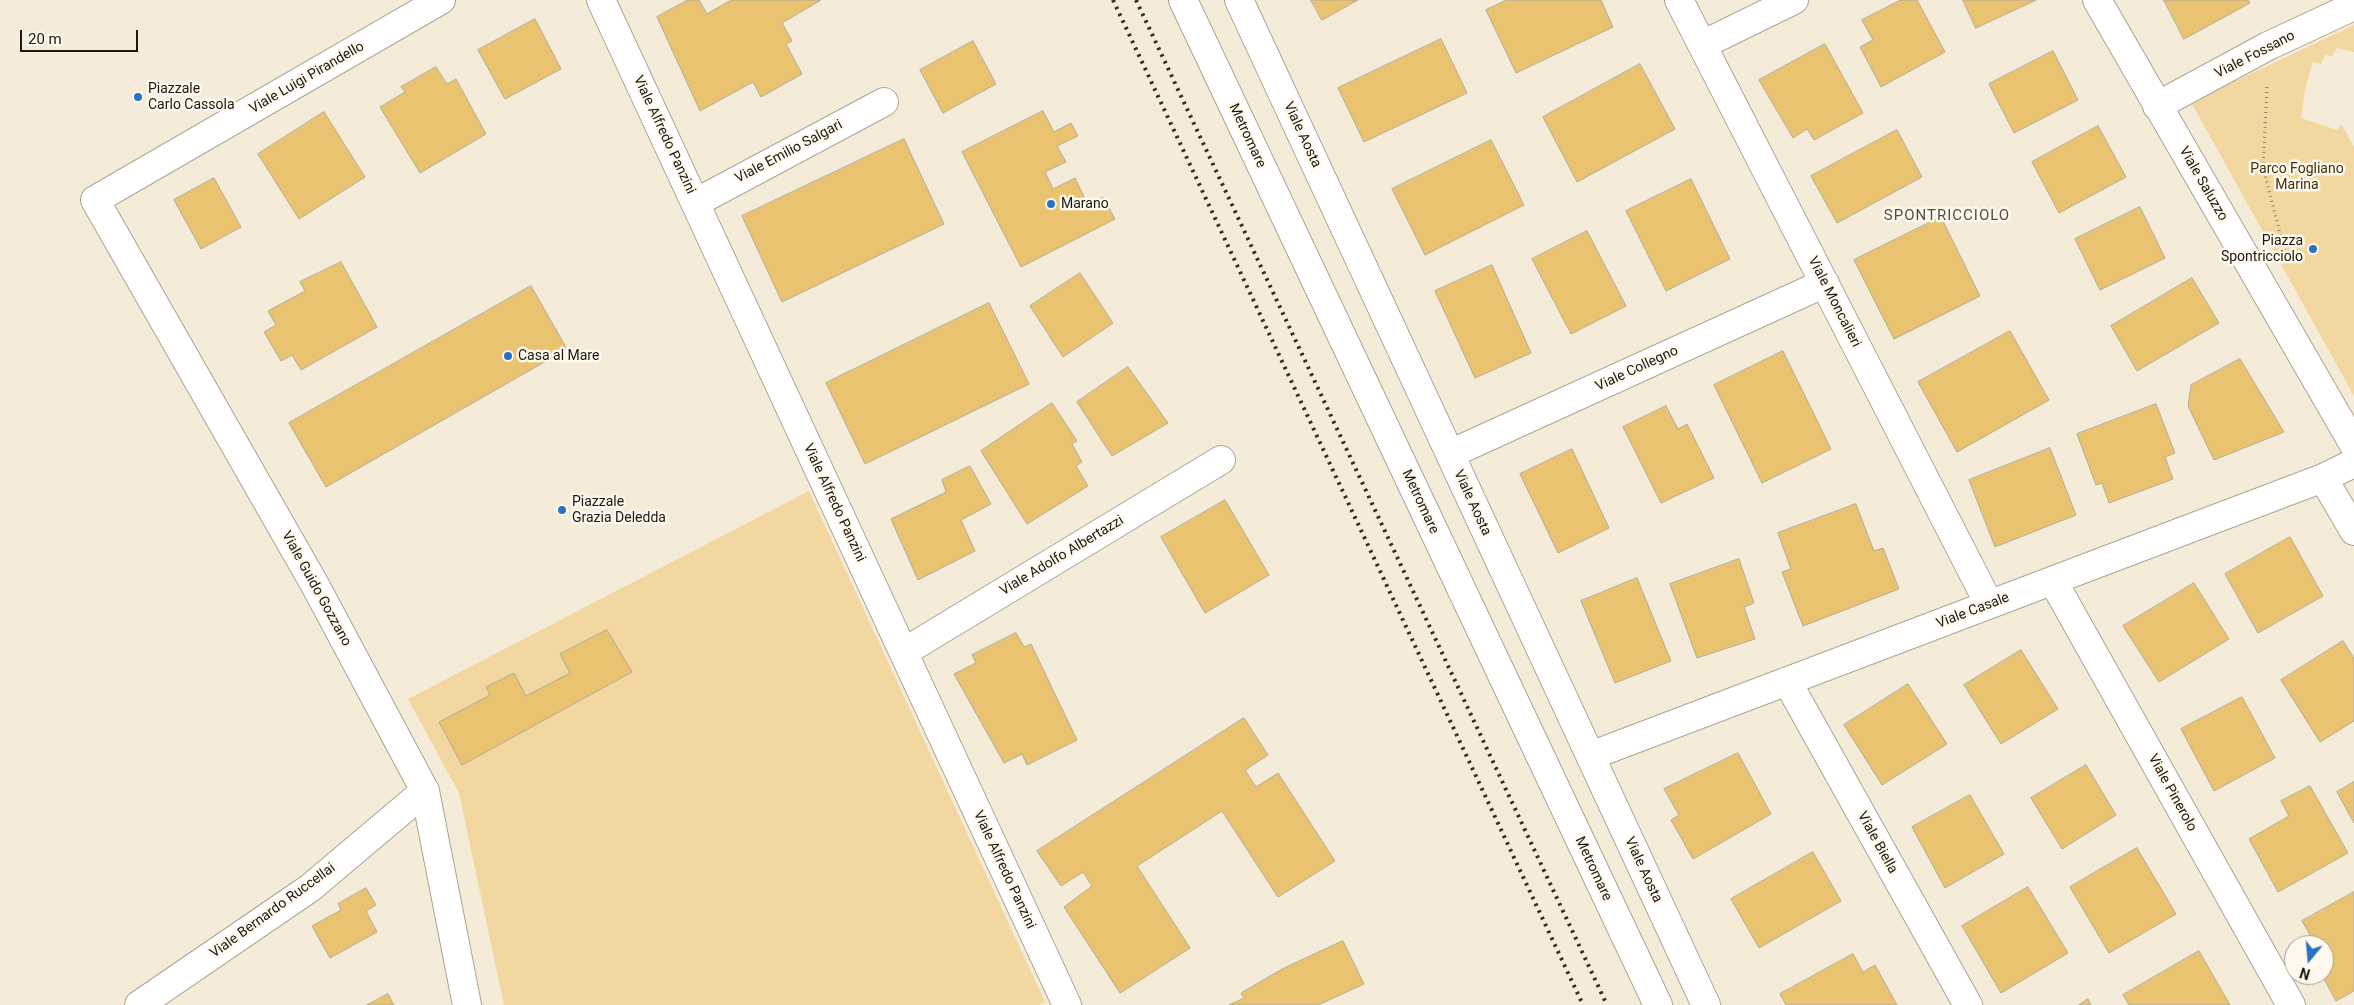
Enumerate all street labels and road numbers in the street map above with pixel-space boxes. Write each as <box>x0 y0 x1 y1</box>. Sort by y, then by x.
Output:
street label: Viale Fossano <box>2212 28 2298 82</box>
street label: Viale Luigi Pirandello <box>247 38 367 118</box>
street label: Viale Alfredo Panzini <box>629 73 699 197</box>
street label: Viale Aosta <box>1279 99 1325 171</box>
street label: Metromare <box>1225 101 1269 171</box>
street label: Viale Emilio Salgari <box>732 117 846 187</box>
street label: Viale Saluzzo <box>2175 144 2231 224</box>
street label: Viale Moncalieri <box>1804 254 1864 350</box>
street label: Viale Collegno <box>1593 343 1681 395</box>
street label: Viale Alfredo Panzini <box>799 441 869 565</box>
street label: Metromare <box>1398 467 1442 537</box>
street label: Viale Aosta <box>1449 467 1495 539</box>
street label: Viale Adolfo Albertazzi <box>997 512 1127 600</box>
street label: Viale Guido Gozzano <box>277 529 355 649</box>
street label: Viale Casale <box>1934 589 2012 633</box>
street label: Viale Pinerolo <box>2144 751 2200 835</box>
street label: Viale Alfredo Panzini <box>969 808 1039 932</box>
street label: Viale Biella <box>1853 809 1901 877</box>
street label: Metromare <box>1571 834 1615 904</box>
street label: Viale Aosta <box>1620 834 1666 906</box>
street label: Viale Bernardo Ruccellai <box>207 860 339 962</box>

